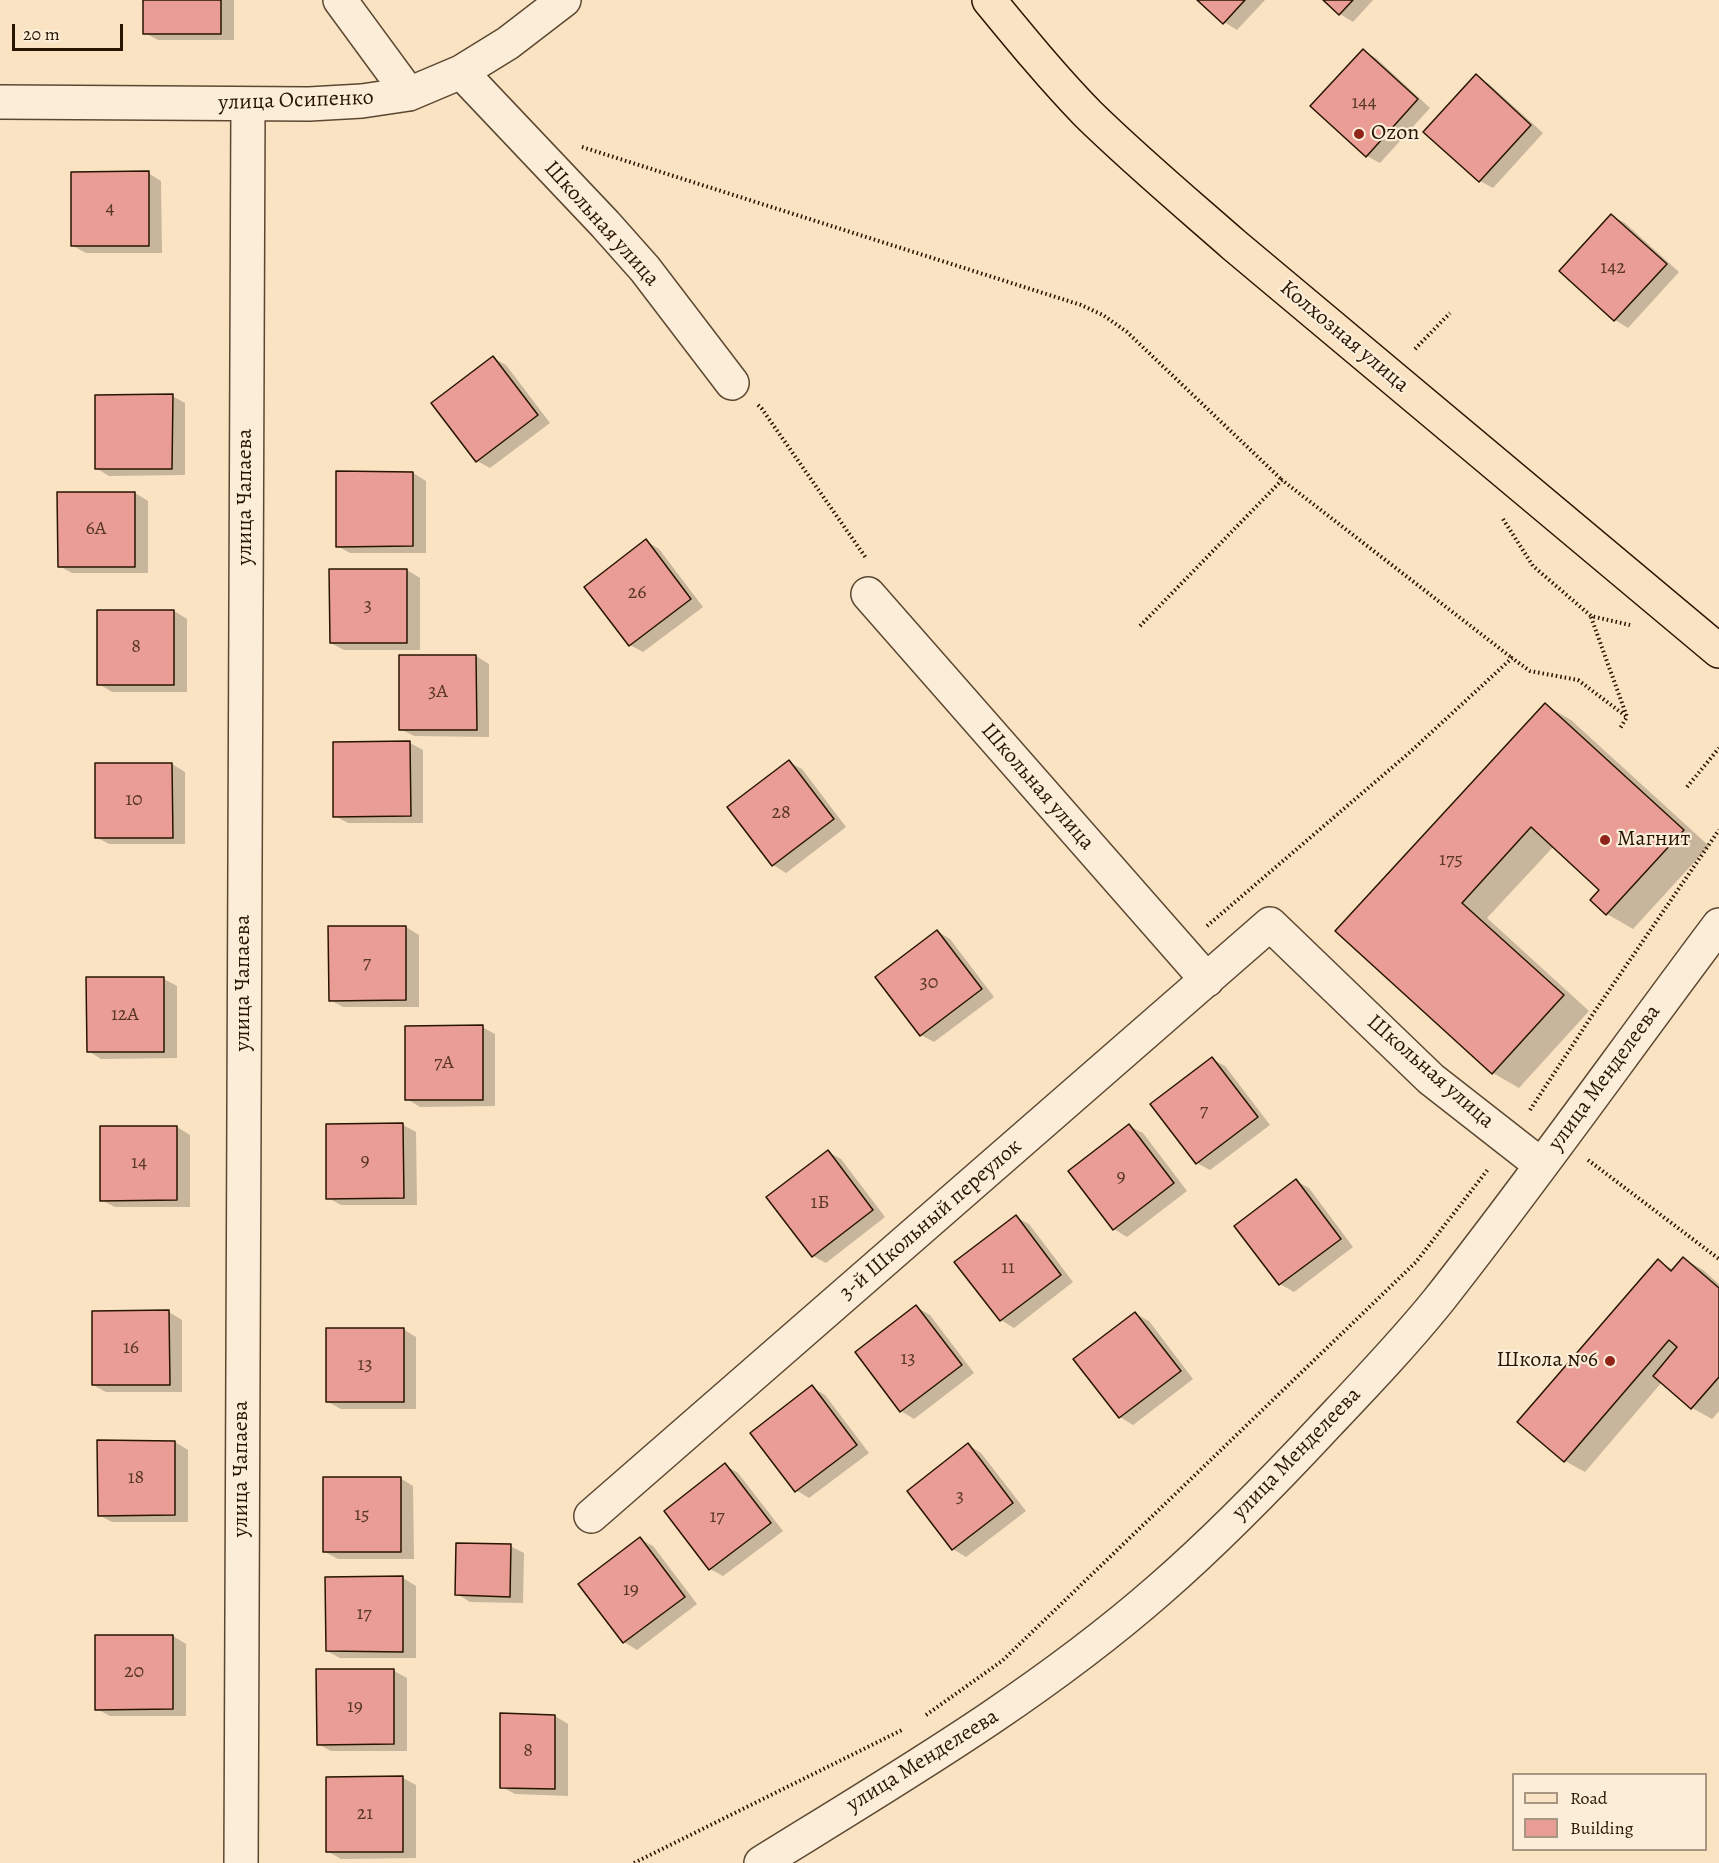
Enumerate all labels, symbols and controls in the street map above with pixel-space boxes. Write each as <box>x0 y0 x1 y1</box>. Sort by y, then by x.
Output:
scale bar <box>15 12 126 50</box>
text: 20 m <box>23 22 60 46</box>
street label: улица Осипенко <box>218 85 374 117</box>
house number: 144 <box>1352 91 1376 115</box>
place label: Ozon <box>1371 121 1419 147</box>
marker: Ozon <box>1352 127 1366 141</box>
street label: Школьная улица <box>538 156 664 292</box>
house number: 4 <box>105 197 115 221</box>
house number: 142 <box>1600 256 1626 280</box>
street label: Колхозная улица <box>1274 275 1414 399</box>
street label: улица Чапаева <box>233 429 259 565</box>
house number: 6А <box>86 517 106 541</box>
house number: 26 <box>628 581 646 605</box>
house number: 3 <box>364 594 372 618</box>
house number: 8 <box>131 635 141 659</box>
house number: 3А <box>428 680 448 704</box>
street label: Школьная улица <box>975 718 1099 856</box>
house number: 10 <box>125 788 143 812</box>
house number: 28 <box>771 801 791 825</box>
place label: Магнит <box>1617 827 1690 853</box>
marker: Магнит <box>1598 833 1612 847</box>
house number: 175 <box>1439 848 1463 872</box>
street label: улица Чапаева <box>231 915 257 1051</box>
house number: 7 <box>363 951 371 975</box>
house number: 30 <box>920 971 938 995</box>
street label: улица Менделеева <box>1543 1000 1667 1156</box>
house number: 12А <box>111 1003 139 1027</box>
street label: Школьная улица <box>1361 1010 1499 1134</box>
house number: 7А <box>434 1051 454 1075</box>
house number: 7 <box>1200 1099 1208 1123</box>
street label: 3-й Школьный переулок <box>834 1134 1028 1306</box>
house number: 9 <box>360 1149 370 1173</box>
house number: 14 <box>131 1151 147 1175</box>
house number: 9 <box>1116 1165 1126 1189</box>
house number: 1Б <box>811 1191 829 1215</box>
house number: 11 <box>1001 1256 1015 1280</box>
house number: 16 <box>123 1336 139 1360</box>
house number: 13 <box>900 1347 916 1371</box>
place label: Школа №6 <box>1496 1348 1598 1374</box>
house number: 13 <box>357 1353 373 1377</box>
marker: Школа №6 <box>1603 1354 1617 1368</box>
street label: улица Менделеева <box>1227 1382 1367 1526</box>
street label: улица Чапаева <box>229 1401 255 1537</box>
house number: 18 <box>128 1466 144 1490</box>
house number: 3 <box>956 1485 964 1509</box>
house number: 15 <box>354 1503 370 1527</box>
house number: 17 <box>709 1505 725 1529</box>
house number: 19 <box>623 1578 639 1602</box>
house number: 17 <box>356 1602 372 1626</box>
house number: 20 <box>124 1660 144 1684</box>
house number: 19 <box>347 1695 363 1719</box>
street label: улица Менделеева <box>842 1704 1004 1818</box>
house number: 8 <box>523 1739 533 1763</box>
legend <box>1512 1773 1707 1851</box>
text: Road <box>1570 1786 1607 1810</box>
house number: 21 <box>357 1802 373 1826</box>
text: Building <box>1570 1816 1634 1840</box>

